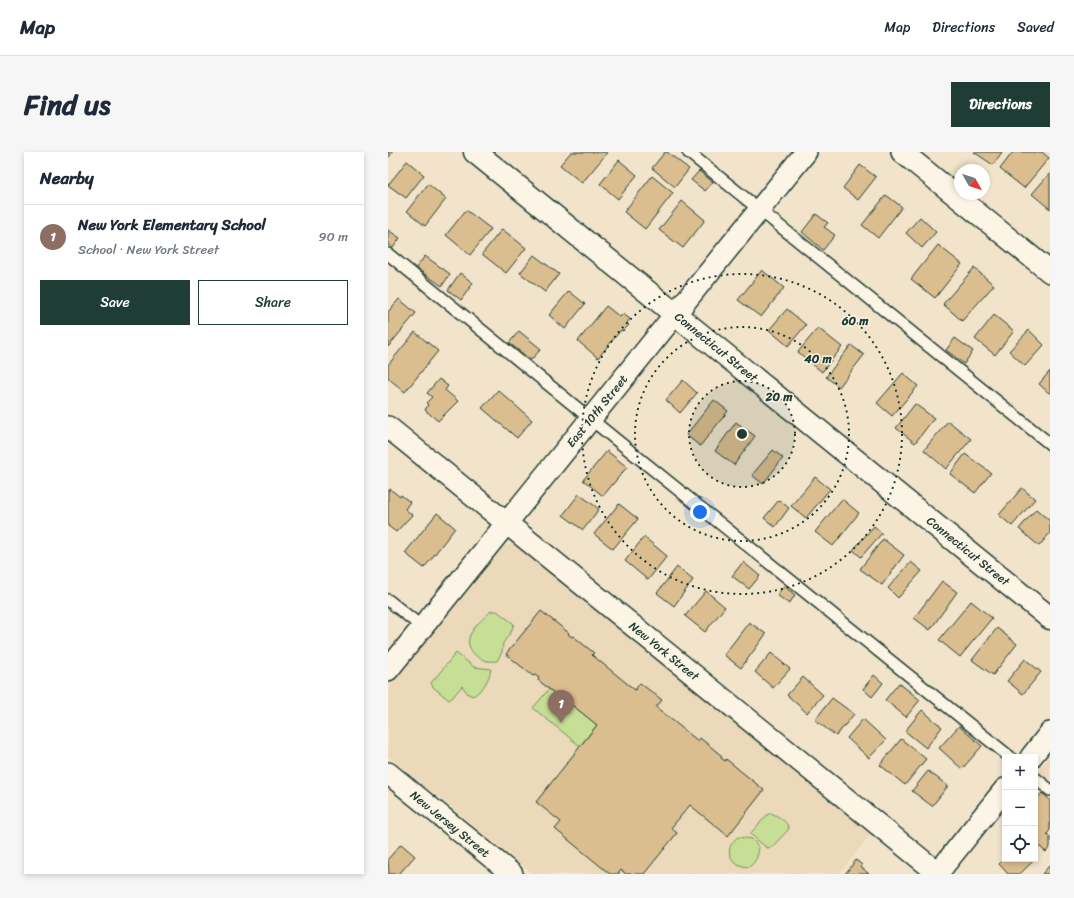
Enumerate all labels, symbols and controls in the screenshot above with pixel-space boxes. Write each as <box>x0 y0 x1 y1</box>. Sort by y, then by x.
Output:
text: Map <box>20 11 55 44</box>
text: Map <box>884 15 910 40</box>
text: Directions <box>932 15 995 40</box>
text: Saved <box>1017 15 1054 40</box>
text: Find us <box>24 80 111 129</box>
button: Directions <box>951 82 1050 127</box>
text: Nearby <box>40 163 94 193</box>
north arrow <box>954 164 990 200</box>
text: New York Elementary School <box>78 212 266 238</box>
text: 1 <box>50 225 56 248</box>
text: 90 m <box>318 225 348 248</box>
text: School · New York Street <box>78 238 219 261</box>
button: Save <box>40 280 190 325</box>
button: Share <box>198 280 348 325</box>
street label: Connecticut Street <box>669 306 763 388</box>
text: 60 m <box>841 310 869 332</box>
text: 40 m <box>803 348 832 370</box>
street label: East 10th Street <box>561 370 633 452</box>
text: 20 m <box>765 386 793 408</box>
centre of rings <box>735 427 749 441</box>
your location <box>690 502 710 522</box>
street label: Connecticut Street <box>921 510 1015 592</box>
street label: New York Street <box>624 616 705 687</box>
pin: 1 <box>548 690 574 723</box>
map controls <box>1002 754 1038 862</box>
button: + <box>1002 754 1038 790</box>
street label: New Jersey Street <box>405 785 495 863</box>
button: − <box>1002 790 1038 826</box>
button: locate <box>1002 826 1038 862</box>

